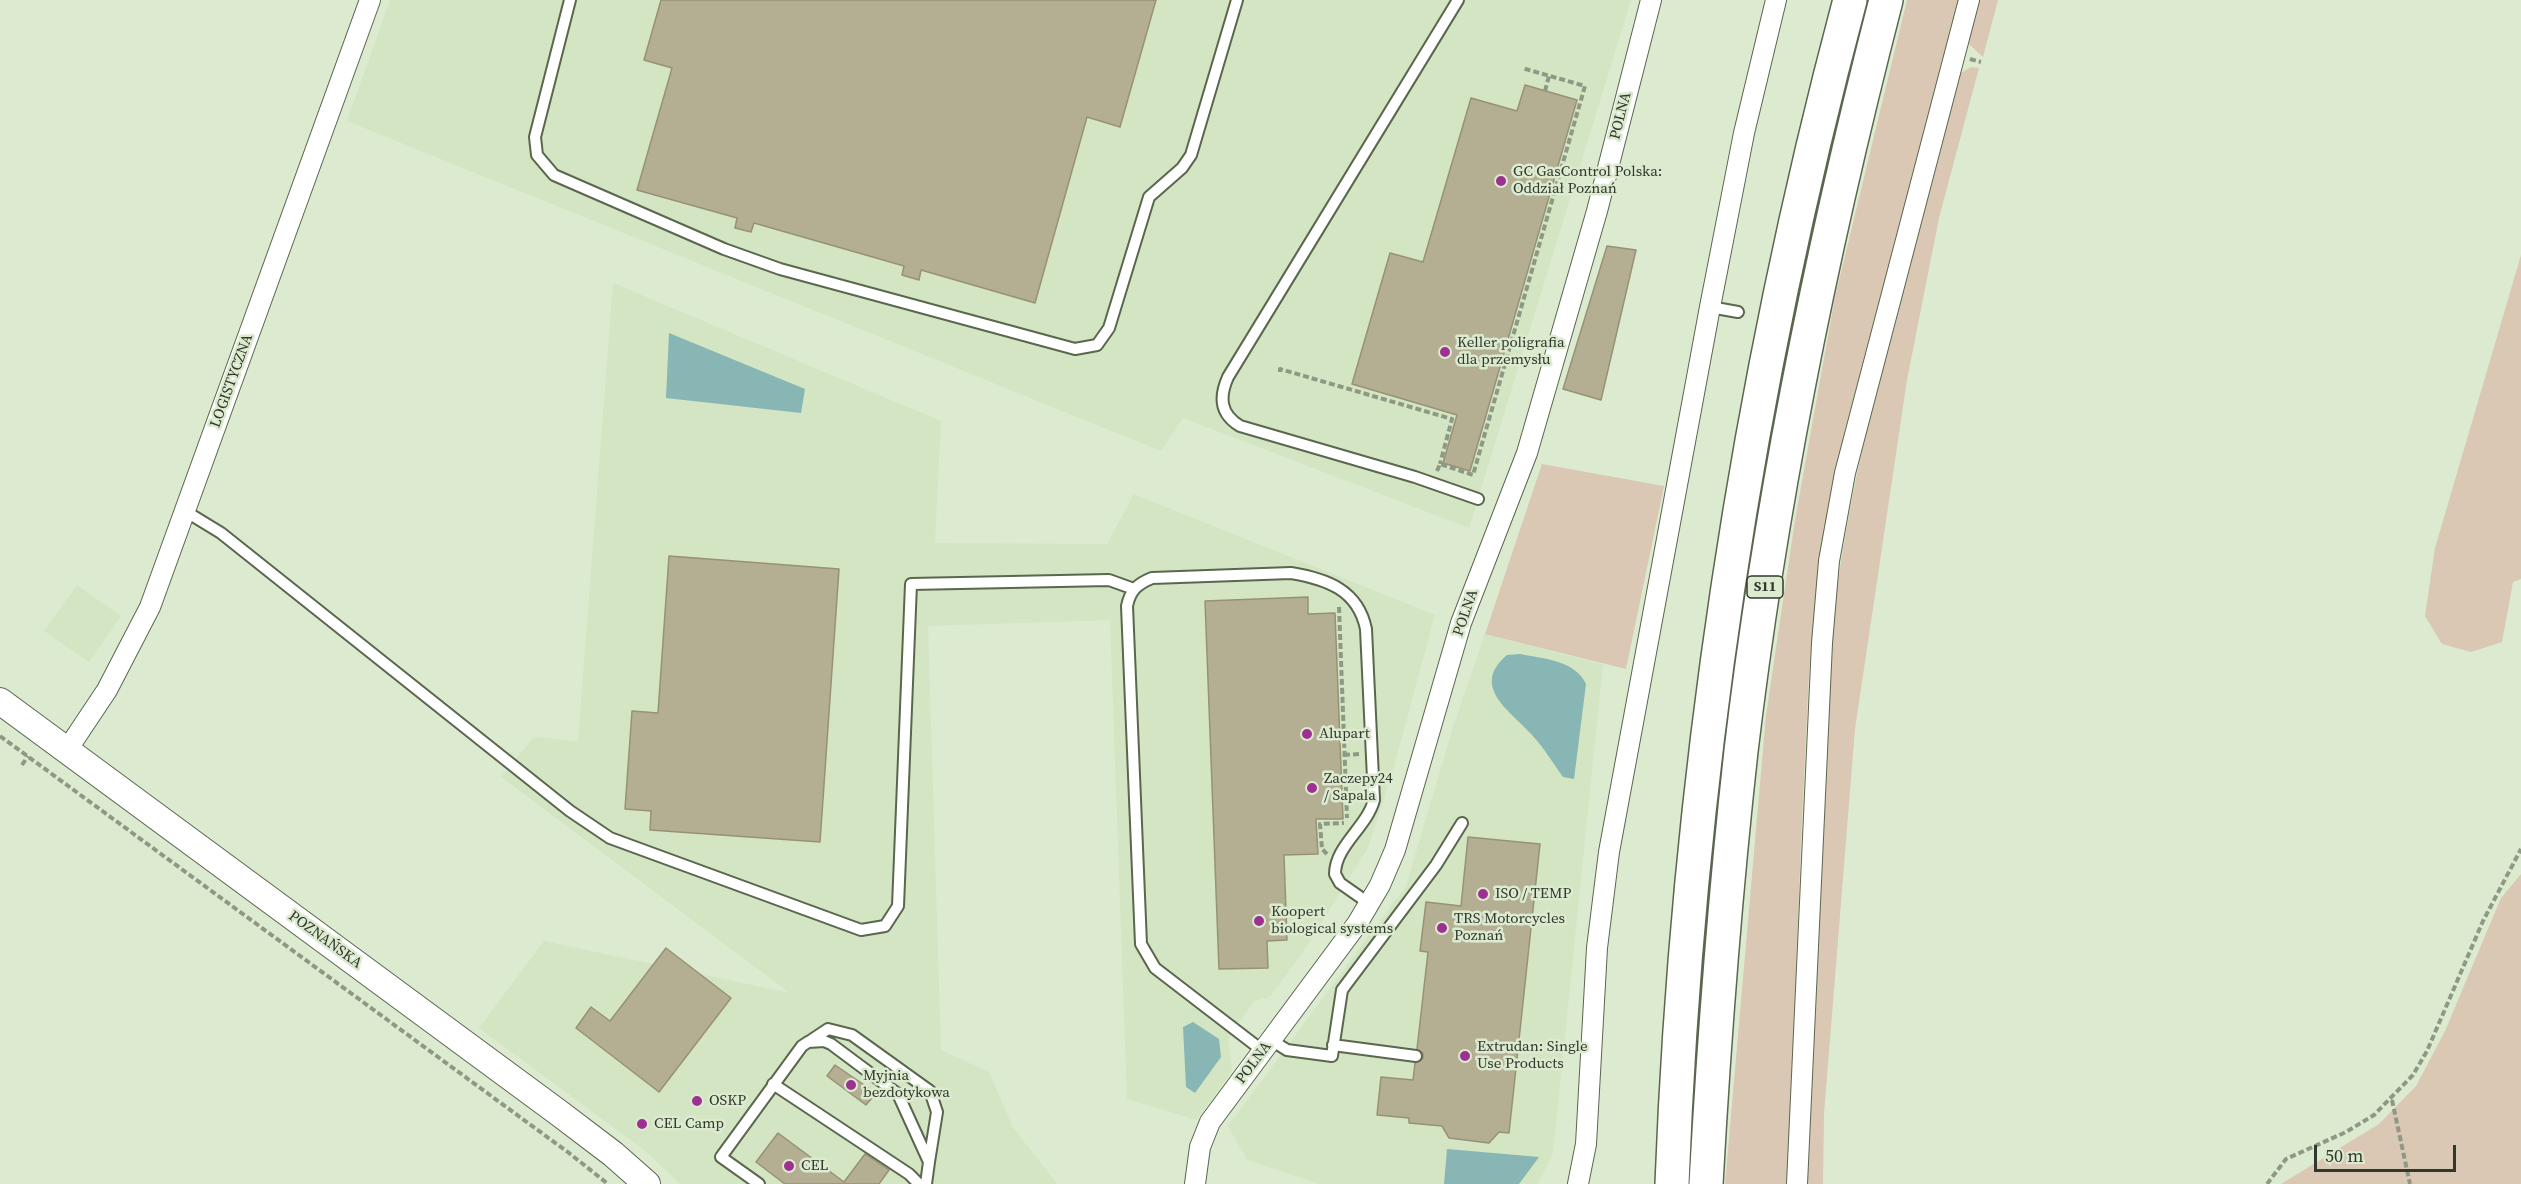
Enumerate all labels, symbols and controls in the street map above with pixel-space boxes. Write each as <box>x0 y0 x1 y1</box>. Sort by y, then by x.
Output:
street label: POLNA <box>1606 90 1636 142</box>
place label: GC GasControl Polska: Oddział Poznań <box>1513 163 1662 198</box>
marker: GC GasControl Polska: Oddział Poznań <box>1494 174 1508 188</box>
street label: LOGISTYCZNA <box>207 332 257 430</box>
place label: Keller poligrafia dla przemysłu <box>1457 334 1565 369</box>
marker: Keller poligrafia dla przemysłu <box>1438 345 1452 359</box>
road number: S11 <box>1747 576 1783 598</box>
street label: POLNA <box>1450 587 1482 639</box>
place label: Alupart <box>1319 725 1370 743</box>
marker: Alupart <box>1300 727 1314 741</box>
place label: Zaczepy24 / Sapala <box>1324 770 1393 805</box>
marker: Zaczepy24 / Sapala <box>1305 781 1319 795</box>
place label: ISO / TEMP <box>1495 885 1571 903</box>
marker: ISO / TEMP <box>1476 887 1490 901</box>
place label: Koopert biological systems <box>1271 903 1393 938</box>
street label: POZNAŃSKA <box>285 907 365 973</box>
place label: TRS Motorcycles Poznań <box>1454 910 1565 945</box>
marker: Koopert biological systems <box>1252 914 1266 928</box>
marker: TRS Motorcycles Poznań <box>1435 921 1449 935</box>
street label: POLNA <box>1232 1038 1276 1088</box>
place label: Extrudan: Single Use Products <box>1477 1038 1588 1073</box>
marker: Extrudan: Single Use Products <box>1458 1049 1472 1063</box>
place label: Myjnia bezdotykowa <box>863 1067 950 1102</box>
marker: Myjnia bezdotykowa <box>844 1078 858 1092</box>
place label: OSKP <box>709 1092 746 1110</box>
marker: OSKP <box>690 1094 704 1108</box>
place label: CEL Camp <box>654 1115 724 1133</box>
marker: CEL Camp <box>635 1117 649 1131</box>
scale bar <box>2317 1133 2460 1171</box>
text: 50 m <box>2325 1143 2363 1168</box>
place label: CEL <box>801 1157 828 1175</box>
marker: CEL <box>782 1159 796 1173</box>

